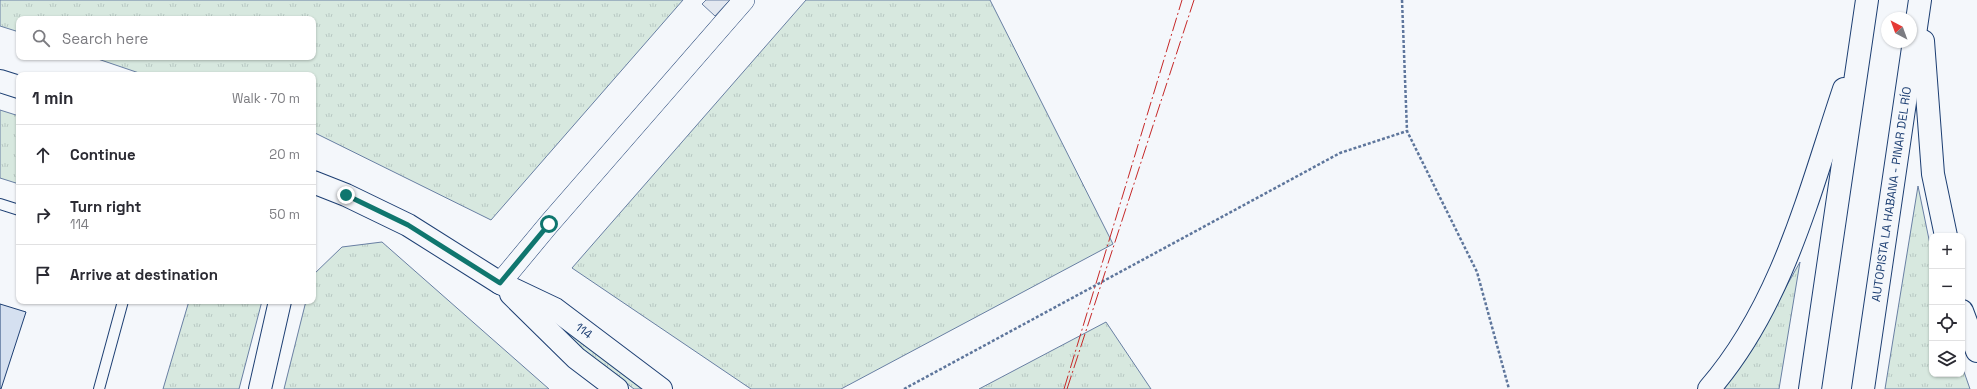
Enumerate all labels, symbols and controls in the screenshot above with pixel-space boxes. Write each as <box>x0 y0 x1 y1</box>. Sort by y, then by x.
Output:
north arrow <box>1881 12 1917 48</box>
search box <box>16 16 316 60</box>
icon: search <box>30 27 52 49</box>
text: Search here <box>62 29 148 48</box>
street label: AUTOPISTA LA HABANA - PINAR DEL RÍO <box>1868 85 1915 303</box>
text: 1 min <box>32 87 74 109</box>
text: Walk · 70 m <box>232 90 300 107</box>
icon: ahead <box>32 144 54 166</box>
text: Continue <box>70 145 136 164</box>
text: 20 m <box>269 146 300 163</box>
route end <box>337 186 355 204</box>
text: Turn right <box>70 197 141 216</box>
icon: right <box>32 204 54 226</box>
text: 50 m <box>269 206 300 223</box>
route start <box>540 215 558 233</box>
text: 114 <box>70 216 89 233</box>
map controls <box>1929 233 1965 377</box>
button: + <box>1929 233 1965 269</box>
icon: arrive <box>32 264 54 286</box>
text: Arrive at destination <box>70 265 218 284</box>
button: − <box>1929 269 1965 305</box>
button: locate <box>1929 305 1965 341</box>
street label: 114 <box>572 319 596 343</box>
button: layers <box>1929 341 1965 377</box>

